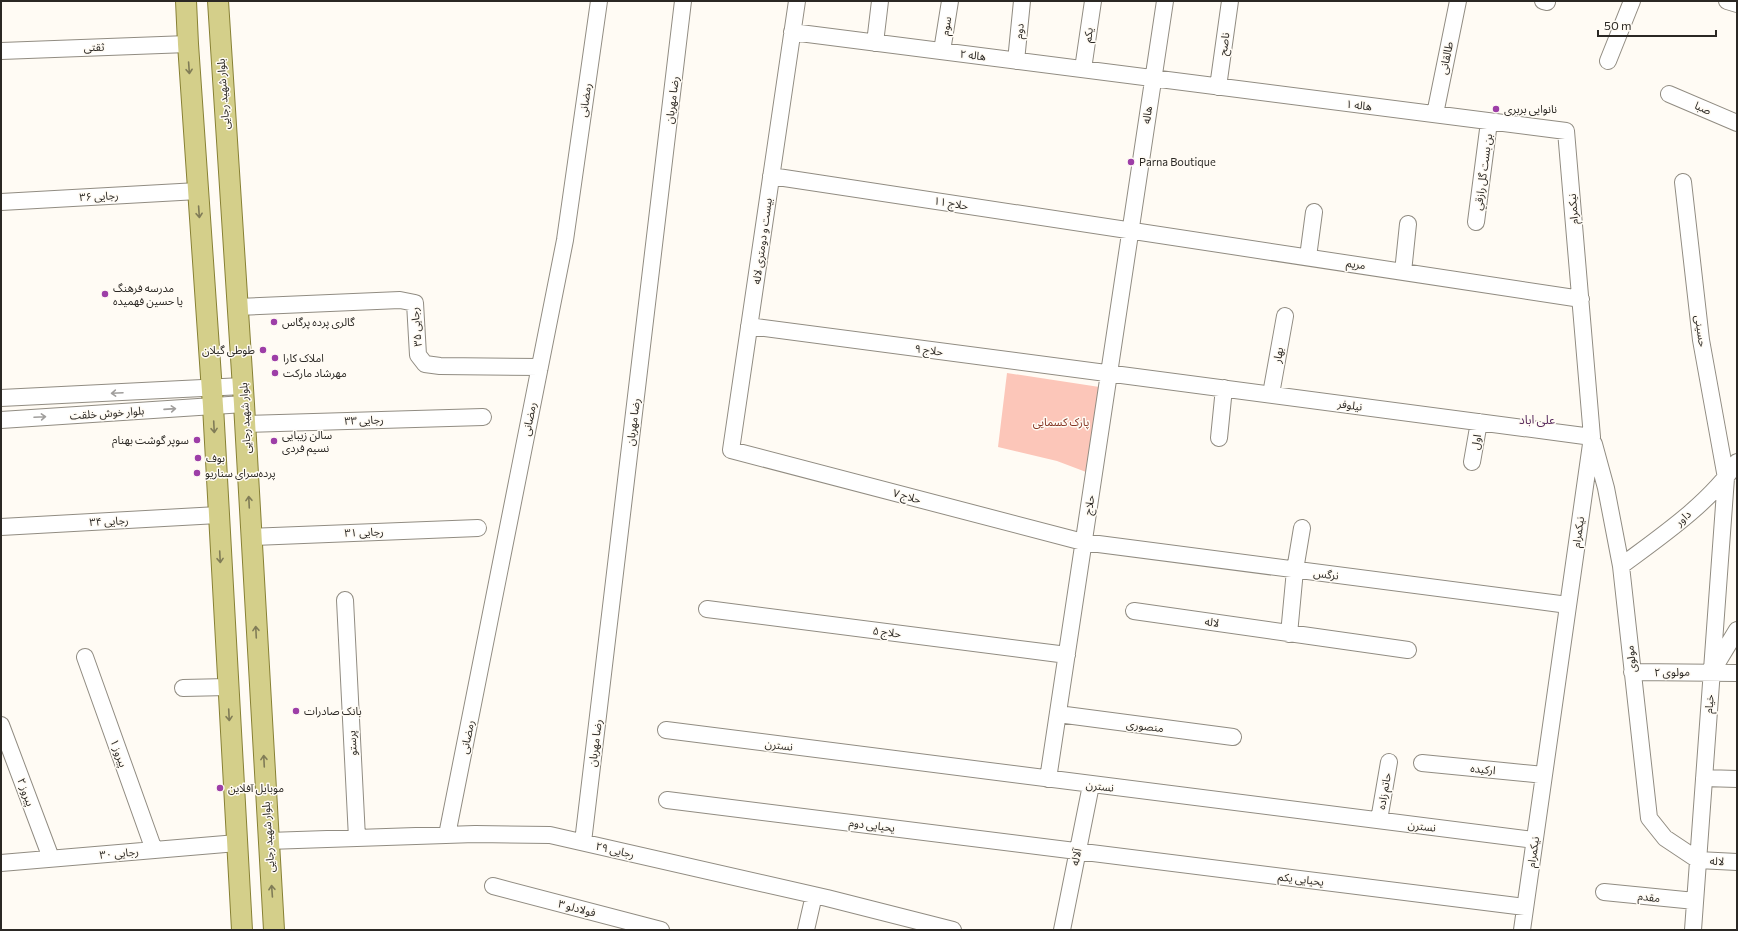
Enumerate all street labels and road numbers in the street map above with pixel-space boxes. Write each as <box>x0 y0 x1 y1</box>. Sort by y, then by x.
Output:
street label: سوم <box>938 15 955 37</box>
street label: دوم <box>1011 23 1028 40</box>
street label: یکم <box>1080 27 1098 44</box>
street label: ناصح <box>1216 32 1233 57</box>
street label: ثقتی <box>83 40 105 54</box>
street label: طالقانی <box>1436 40 1456 76</box>
street label: هاله ۲ <box>959 46 987 63</box>
street label: بلوار شهید رجایی <box>214 58 233 130</box>
street label: رضا مهربان <box>662 75 682 125</box>
street label: رمضانی <box>576 82 594 118</box>
street label: هاله ۱ <box>1345 96 1373 113</box>
street label: صبا <box>1692 98 1714 118</box>
street label: هاله <box>1139 105 1154 125</box>
street label: بن بست گل رازقي <box>1471 133 1498 212</box>
street label: رجایی ۳۶ <box>79 188 119 204</box>
street label: حلاج ۱۱ <box>933 193 970 214</box>
street label: نیکمرام <box>1565 193 1582 225</box>
street label: بیست و دومتری لاله <box>749 197 775 285</box>
street label: مریم <box>1345 256 1367 274</box>
street label: رجایی ۳۵ <box>407 307 425 347</box>
street label: حسینی <box>1692 314 1710 348</box>
street label: حلاج ۹ <box>914 341 945 360</box>
street label: بهار <box>1269 346 1286 365</box>
street label: بلوار شهید رجایی <box>236 382 254 454</box>
street label: نیلوفر <box>1336 396 1363 414</box>
street label: رضا مهربان <box>623 397 643 447</box>
street label: رمضانی <box>519 401 539 437</box>
street label: بلوار خوش خلقت <box>69 403 145 423</box>
street label: رجایی ۳۳ <box>344 412 384 428</box>
street label: اول <box>1468 433 1484 451</box>
street label: حلاج ۷ <box>891 486 923 508</box>
street label: حلاج <box>1081 493 1099 516</box>
street label: داور <box>1671 507 1694 530</box>
street label: رجایی ۳۴ <box>89 513 129 529</box>
street label: نیکمرام <box>1569 516 1588 548</box>
street label: رجایی ۳۱ <box>344 524 384 540</box>
street label: نرگس <box>1313 566 1339 582</box>
street label: لاله <box>1204 614 1220 629</box>
street label: حلاج ۵ <box>872 623 903 642</box>
street label: مولوی <box>1622 644 1640 673</box>
street label: مولوی ۲ <box>1654 665 1690 679</box>
street label: خیام <box>1701 693 1718 714</box>
street label: منصوری <box>1125 717 1165 735</box>
street label: رضا مهربان <box>585 718 605 768</box>
street label: رمضانی <box>457 719 477 755</box>
street label: پرستو <box>344 730 361 756</box>
street label: نسترن <box>764 736 794 754</box>
street label: پیروز ۱ <box>106 737 131 769</box>
street label: ارکیده <box>1470 761 1496 777</box>
street label: حاتم زاده <box>1374 771 1396 811</box>
street label: پیروز ۲ <box>13 776 38 808</box>
street label: نسترن <box>1085 777 1115 795</box>
street label: بلوار شهید رجایی <box>259 801 278 873</box>
street label: یحیایی دوم <box>848 815 896 836</box>
street label: نسترن <box>1407 817 1437 835</box>
street label: نیکمرام <box>1524 836 1543 868</box>
street label: رجایی ۲۹ <box>594 839 636 861</box>
street label: رجایی ۳۰ <box>99 844 139 862</box>
street label: آلاله <box>1067 846 1084 867</box>
street label: لاله <box>1709 854 1725 867</box>
street label: یحیایی یکم <box>1277 869 1325 891</box>
street label: مقدم <box>1637 889 1661 906</box>
street label: فولادلو ۳ <box>557 896 597 920</box>

